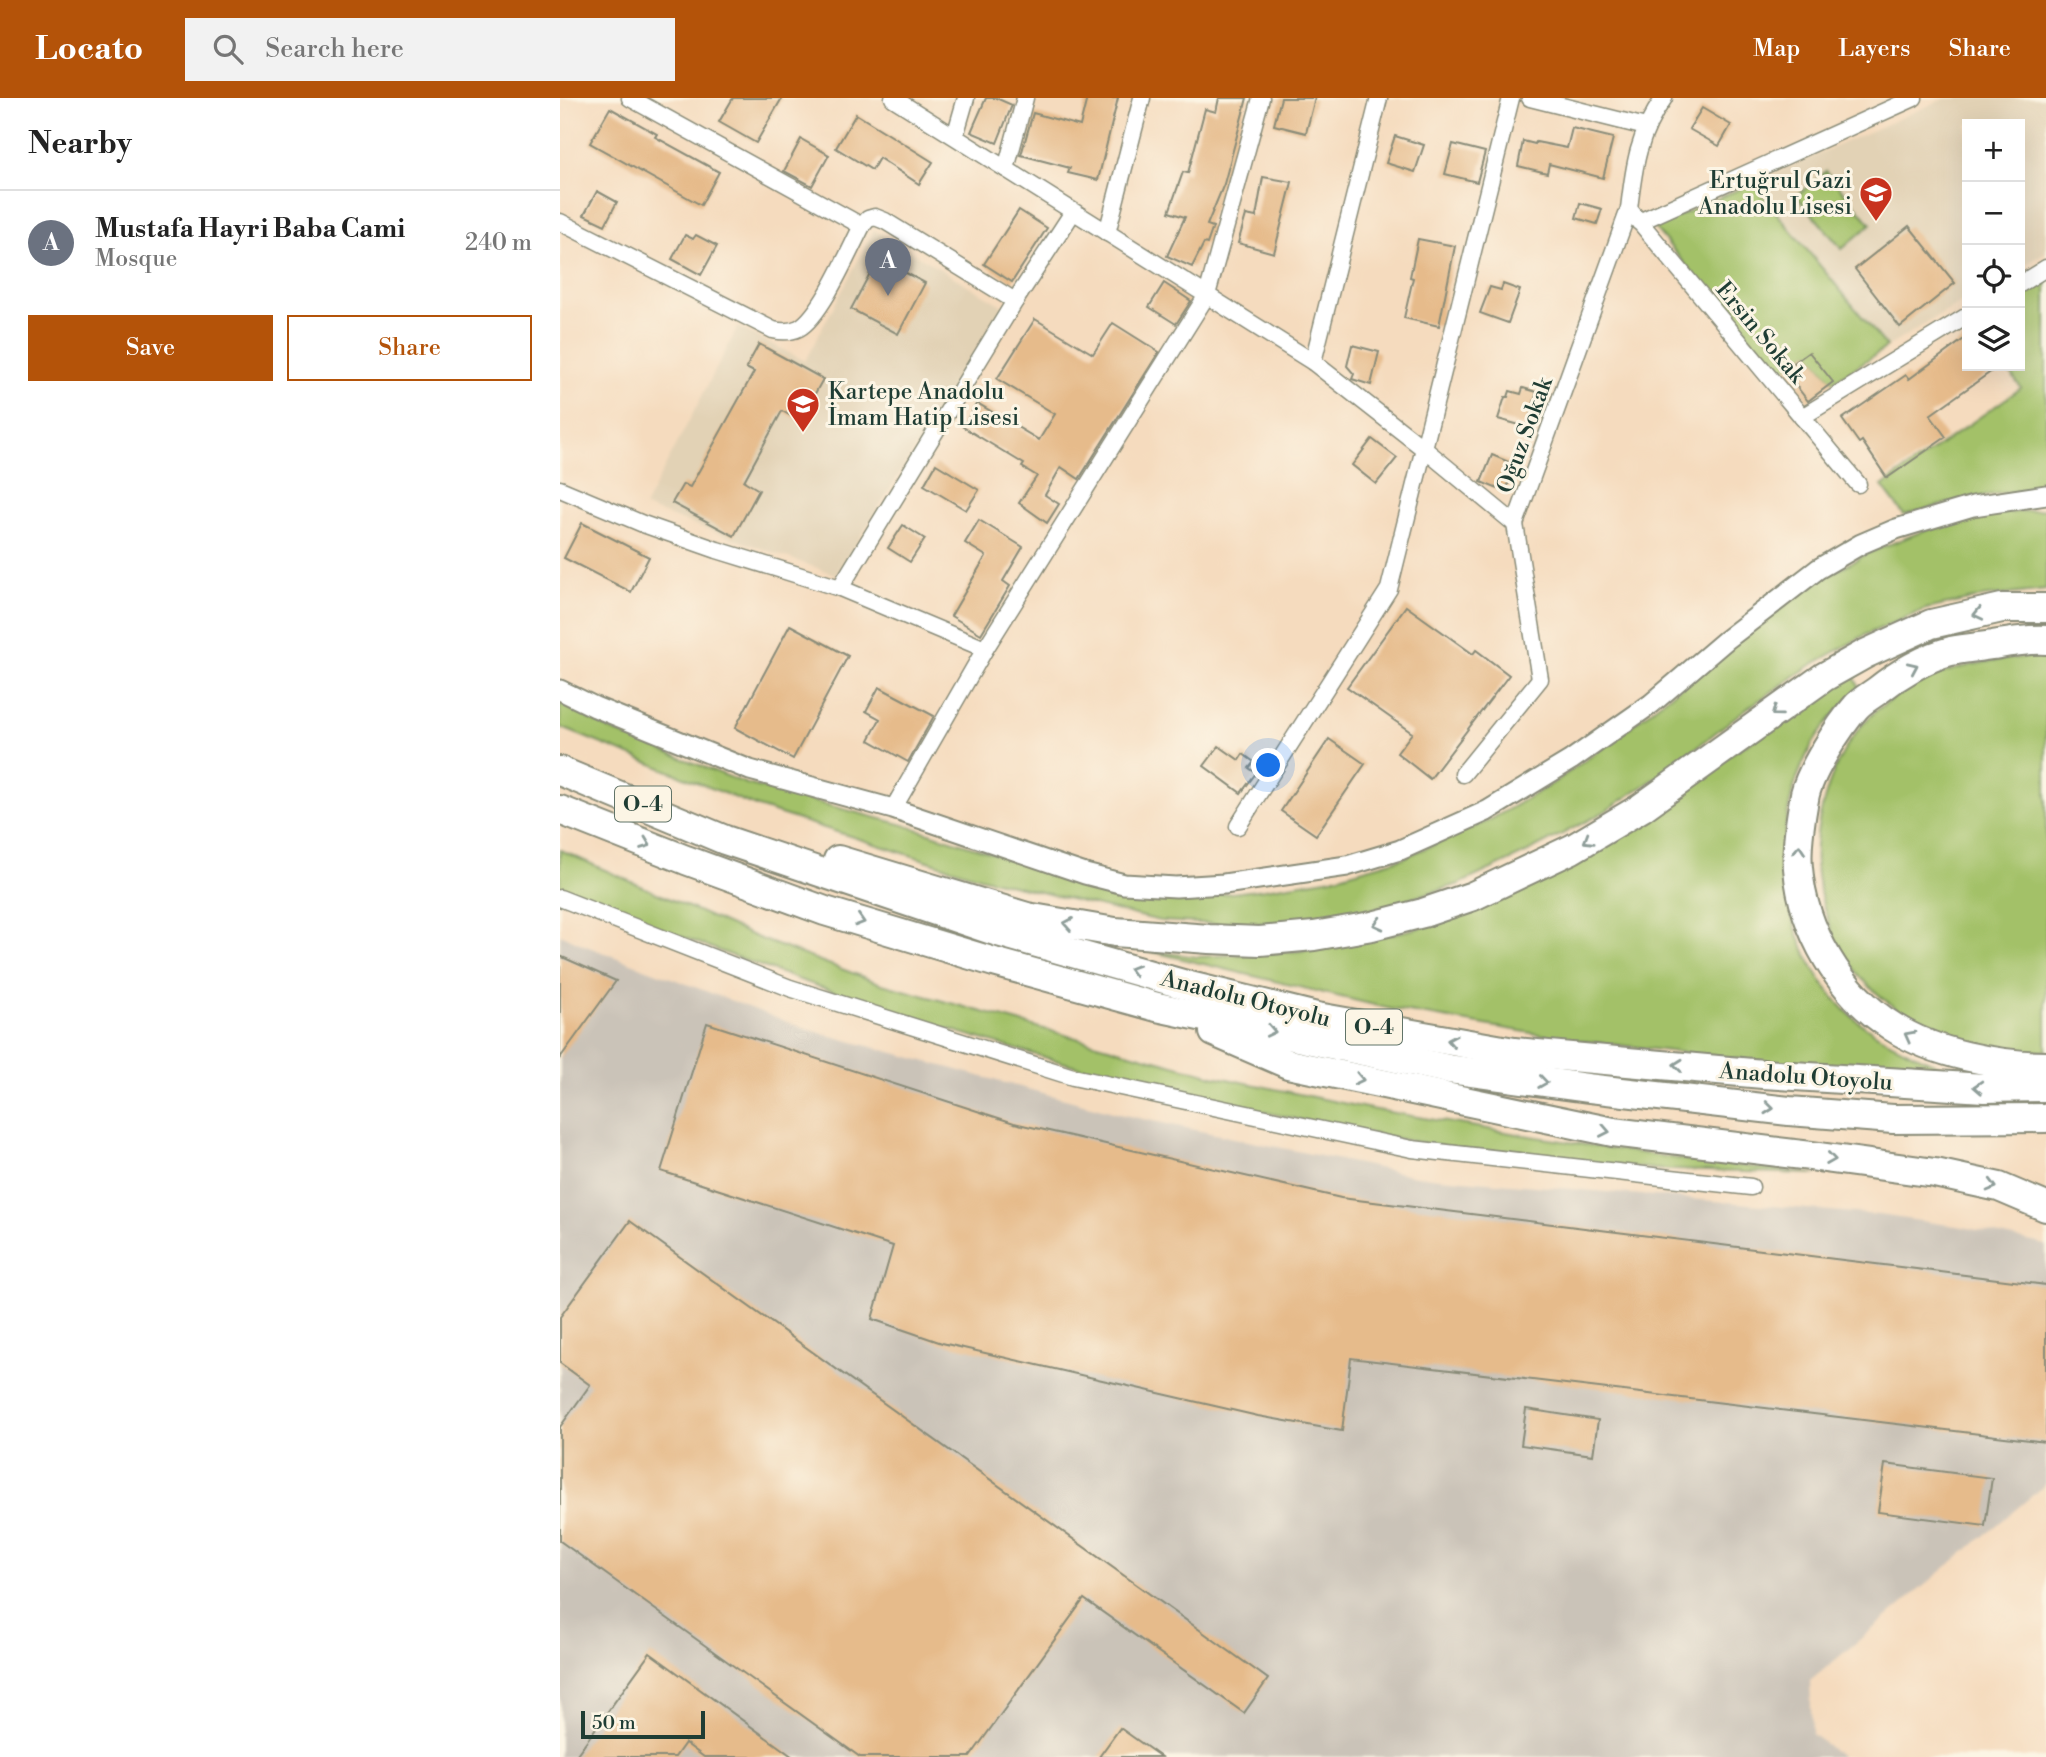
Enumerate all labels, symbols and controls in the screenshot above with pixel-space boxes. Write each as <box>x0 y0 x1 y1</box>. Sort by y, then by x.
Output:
search box <box>185 18 675 81</box>
text: Locato <box>35 29 143 70</box>
icon: search <box>209 30 247 68</box>
text: Search here <box>265 33 404 65</box>
text: Map <box>1753 34 1800 64</box>
text: Layers <box>1838 34 1910 64</box>
text: Share <box>1948 34 2011 64</box>
map controls <box>1962 119 2025 371</box>
button: + <box>1962 119 2025 182</box>
text: Nearby <box>28 125 132 163</box>
place label: Ertuğrul Gazi Anadolu Lisesi <box>1697 167 1852 221</box>
school or university icon: Ertuğrul Gazi Anadolu Lisesi <box>1857 174 1895 223</box>
button: − <box>1962 182 2025 245</box>
text: Mustafa Hayri Baba Cami <box>95 213 405 245</box>
text: A <box>43 229 59 257</box>
text: 240 m <box>465 229 532 257</box>
pin: A <box>865 238 911 296</box>
text: Mosque <box>95 245 177 273</box>
button: locate <box>1962 245 2025 308</box>
street label: Ersin Sokak <box>1710 276 1812 390</box>
button: layers <box>1962 308 2025 371</box>
button: Save <box>28 315 273 381</box>
button: Share <box>287 315 532 381</box>
street label: Oğuz Sokak <box>1491 373 1559 497</box>
place label: Kartepe Anadolu İmam Hatip Lisesi <box>828 378 1019 432</box>
school or university icon: Kartepe Anadolu İmam Hatip Lisesi <box>784 385 822 434</box>
one-way arrow <box>1972 605 1984 620</box>
one-way arrow <box>1906 661 1918 675</box>
one-way arrow <box>1771 704 1784 716</box>
your location <box>1251 748 1285 782</box>
road number: O-4 <box>615 786 671 822</box>
one-way arrow <box>1582 831 1595 844</box>
one-way arrow <box>640 836 652 850</box>
one-way arrow <box>1791 844 1806 855</box>
one-way arrow <box>854 913 866 928</box>
one-way arrow <box>1372 916 1384 931</box>
one-way arrow <box>1063 917 1074 932</box>
one-way arrow <box>1128 964 1140 979</box>
street label: Anadolu Otoyolu <box>1157 964 1333 1034</box>
road number: O-4 <box>1346 1010 1402 1044</box>
one-way arrow <box>1265 1023 1277 1038</box>
one-way arrow <box>1903 1031 1916 1044</box>
one-way arrow <box>1446 1034 1458 1049</box>
street label: Anadolu Otoyolu <box>1717 1057 1894 1097</box>
one-way arrow <box>1672 1058 1683 1073</box>
one-way arrow <box>1353 1070 1365 1085</box>
one-way arrow <box>1537 1074 1549 1089</box>
one-way arrow <box>1972 1080 1983 1095</box>
one-way arrow <box>1763 1101 1775 1116</box>
one-way arrow <box>1599 1122 1611 1137</box>
one-way arrow <box>1825 1151 1837 1166</box>
one-way arrow <box>1986 1178 1998 1192</box>
scale bar <box>581 1708 705 1740</box>
text: 50 m <box>592 1711 636 1735</box>

